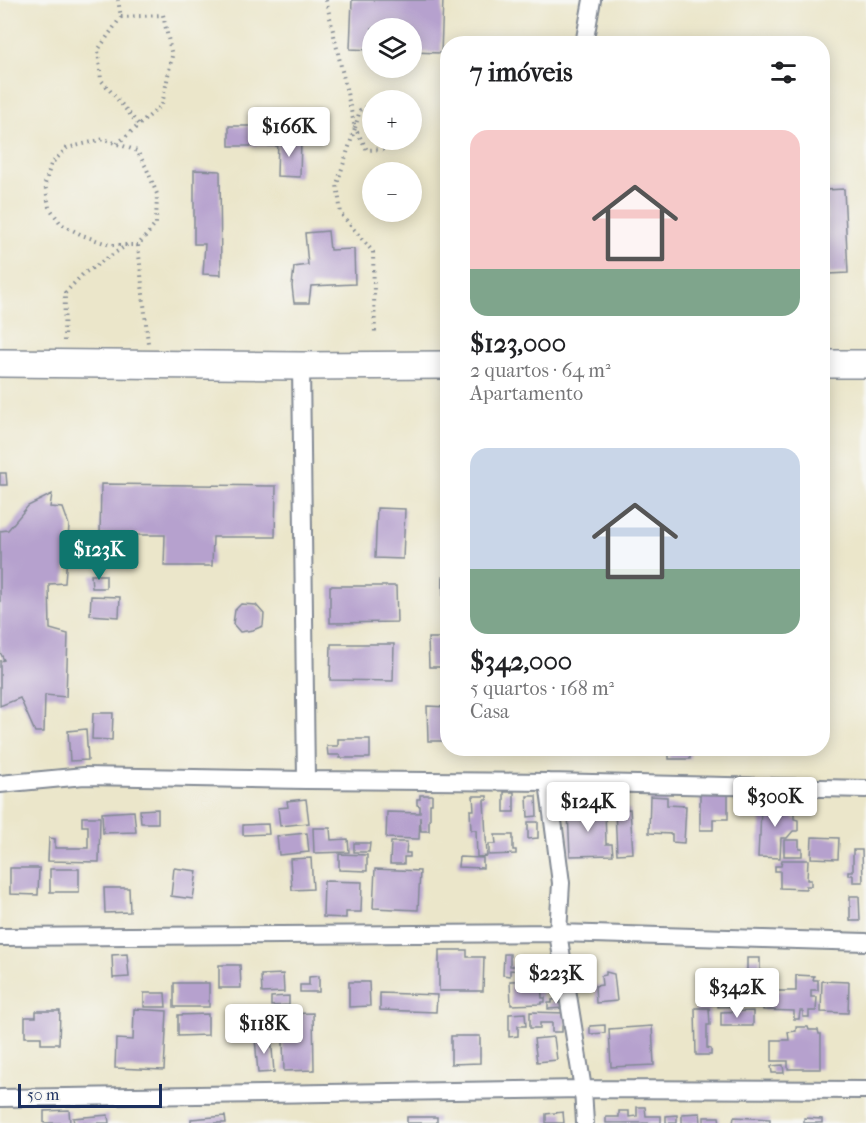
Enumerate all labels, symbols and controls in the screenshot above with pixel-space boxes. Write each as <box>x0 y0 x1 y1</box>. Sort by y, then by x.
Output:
map controls <box>362 18 422 222</box>
button: layers <box>362 18 422 78</box>
icon: filters <box>767 56 800 89</box>
text: 7 imóveis <box>470 57 573 88</box>
button: + <box>362 90 422 150</box>
pin: $166K <box>247 107 331 158</box>
text: $166K <box>262 115 316 138</box>
button: − <box>362 162 422 222</box>
icon: home <box>581 169 689 277</box>
text: $123,000 <box>470 328 566 359</box>
text: 2 quartos · 64 m² <box>470 359 611 382</box>
text: Apartamento <box>470 382 583 405</box>
icon: home <box>581 487 689 595</box>
pin: $123K <box>57 530 141 581</box>
text: $123K <box>73 538 125 561</box>
text: $342,000 <box>470 646 572 677</box>
text: 5 quartos · 168 m² <box>470 677 614 700</box>
text: Casa <box>470 700 509 723</box>
pin: $300K <box>733 777 817 828</box>
pin: $124K <box>546 782 630 833</box>
text: $300K <box>747 785 803 808</box>
text: $124K <box>561 790 615 813</box>
pin: $223K <box>514 954 598 1005</box>
text: $223K <box>529 962 583 985</box>
pin: $342K <box>695 968 779 1019</box>
text: $342K <box>709 976 765 999</box>
pin: $118K <box>222 1004 306 1055</box>
text: $118K <box>239 1012 289 1035</box>
scale bar <box>18 1081 162 1108</box>
text: 50 m <box>27 1085 59 1104</box>

